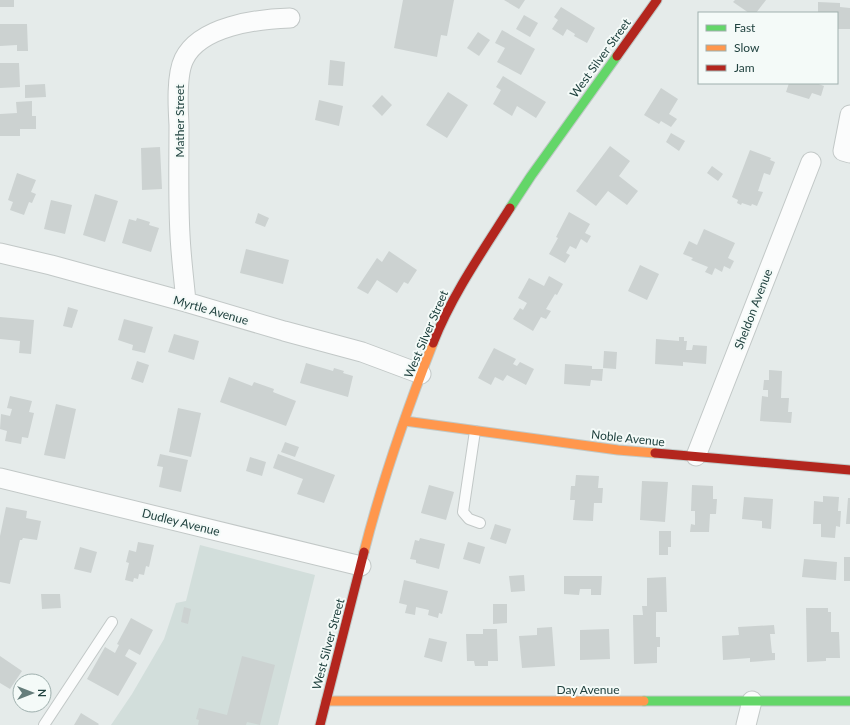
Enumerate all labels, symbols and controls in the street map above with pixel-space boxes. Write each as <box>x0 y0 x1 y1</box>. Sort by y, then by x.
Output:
legend <box>698 12 838 84</box>
street label: West Silver Street <box>566 15 634 100</box>
text: Fast <box>734 20 756 35</box>
text: Slow <box>734 40 760 55</box>
text: Jam <box>734 60 755 75</box>
street label: Mather Street <box>172 84 187 157</box>
street label: Sheldon Avenue <box>731 267 775 351</box>
street label: West Silver Street <box>401 287 452 380</box>
street label: Myrtle Avenue <box>172 292 250 328</box>
street label: Noble Avenue <box>590 427 666 449</box>
street label: Dudley Avenue <box>140 505 222 539</box>
street label: West Silver Street <box>309 596 348 691</box>
north arrow <box>12 673 52 713</box>
street label: Day Avenue <box>556 682 620 697</box>
text: N <box>36 689 49 697</box>

